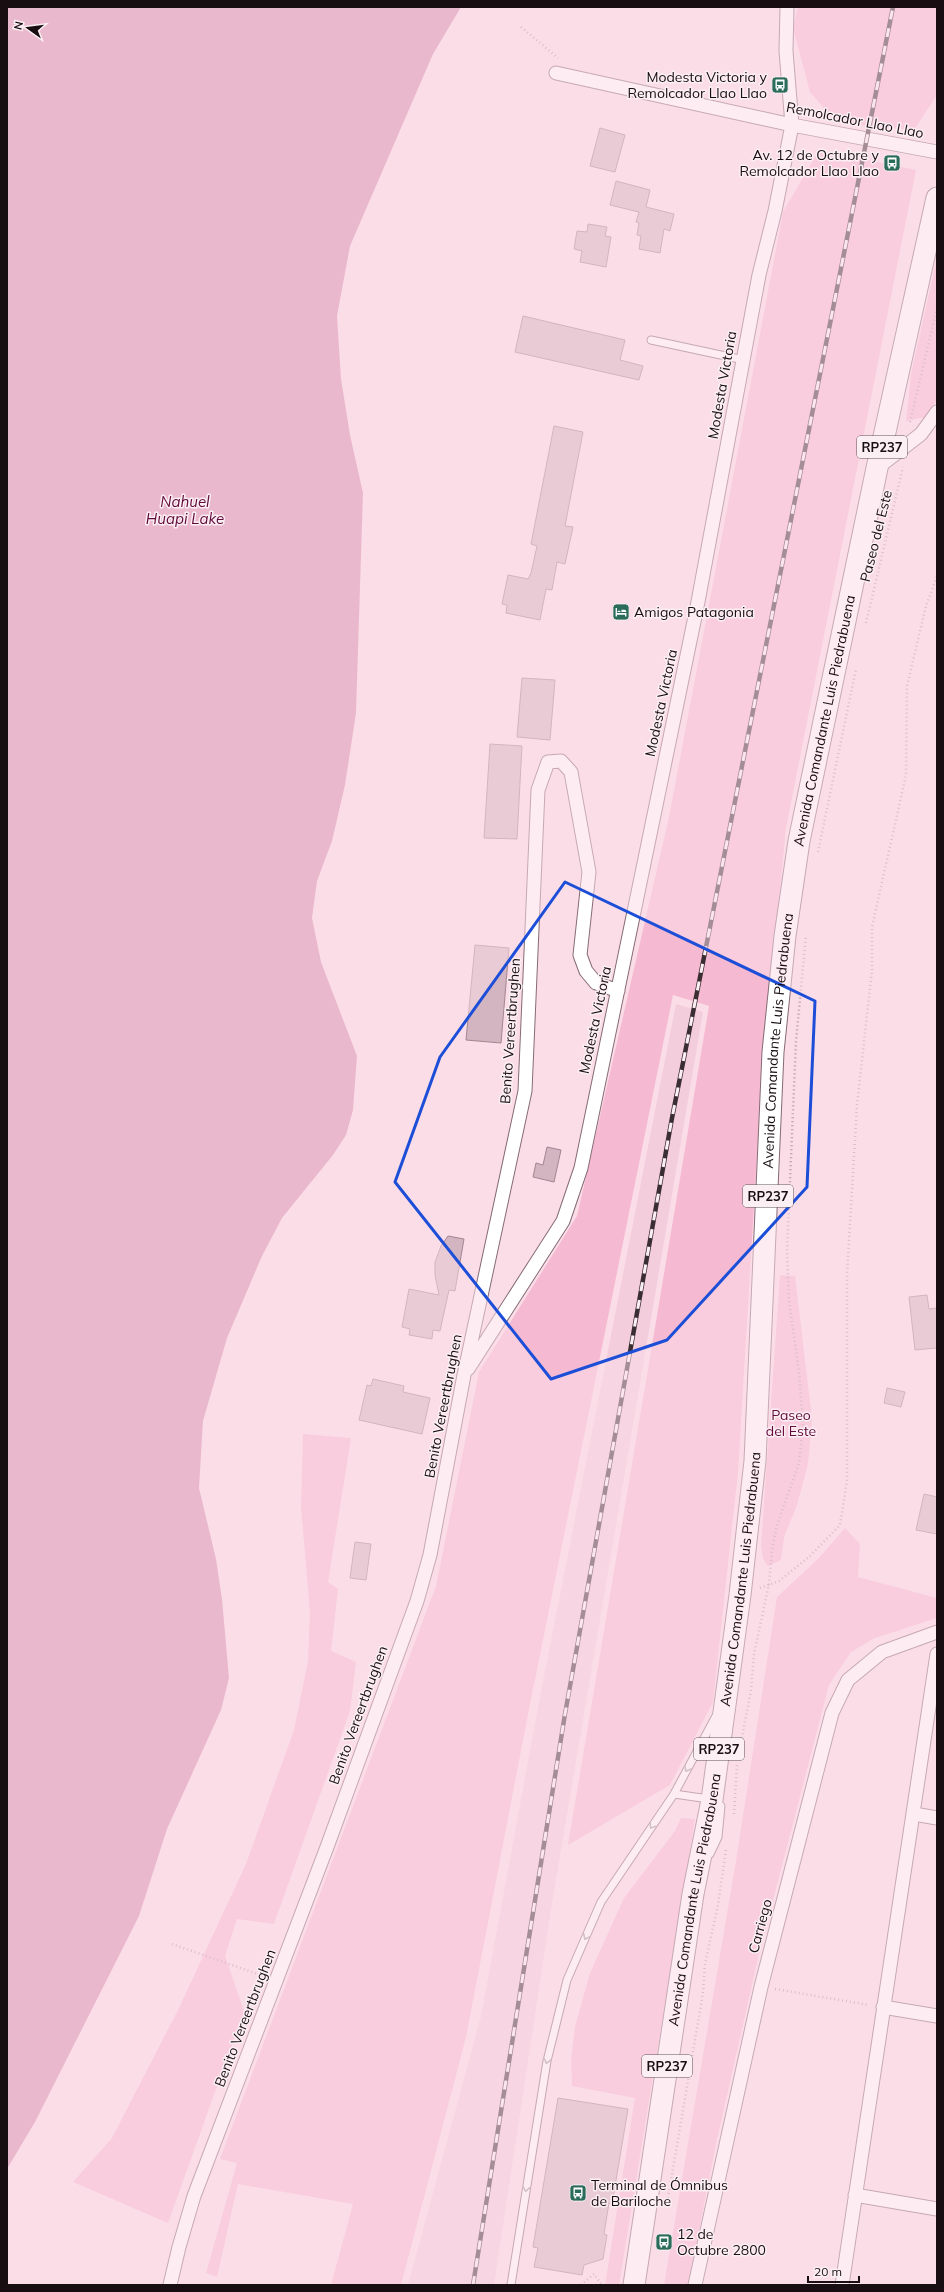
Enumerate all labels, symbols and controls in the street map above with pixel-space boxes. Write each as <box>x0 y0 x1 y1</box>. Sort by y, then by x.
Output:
north arrow <box>8 8 48 48</box>
text: N <box>10 20 26 31</box>
place label: Modesta Victoria y Remolcador Llao Llao <box>627 68 768 102</box>
bus stop icon: Modesta Victoria y Remolcador Llao Llao <box>770 75 790 95</box>
street label: Remolcador Llao Llao <box>785 98 925 142</box>
place label: Av. 12 de Octubre y Remolcador Llao Llao <box>739 146 880 180</box>
bus stop icon: Av. 12 de Octubre y Remolcador Llao Llao <box>882 153 902 173</box>
street label: Modesta Victoria <box>704 330 740 440</box>
road number: RP237 <box>857 436 907 458</box>
street label: Paseo del Este <box>856 488 896 584</box>
water label: Nahuel Huapi Lake <box>146 492 224 528</box>
street label: Avenida Comandante Luis Piedrabuena <box>789 593 859 848</box>
hotel icon: Amigos Patagonia <box>611 602 631 622</box>
place label: Amigos Patagonia <box>634 603 754 621</box>
street label: Modesta Victoria <box>641 648 681 758</box>
street label: Avenida Comandante Luis Piedrabuena <box>759 912 797 1169</box>
street label: Benito Vereertbrughen <box>496 957 524 1105</box>
street label: Modesta Victoria <box>575 965 615 1075</box>
road number: RP237 <box>743 1185 793 1207</box>
street label: Benito Vereertbrughen <box>420 1332 466 1480</box>
park label: Paseo del Este <box>766 1406 816 1440</box>
street label: Avenida Comandante Luis Piedrabuena <box>716 1452 764 1708</box>
street label: Benito Vereertbrughen <box>325 1643 391 1787</box>
road number: RP237 <box>694 1738 744 1760</box>
one-way arrow <box>685 1765 692 1773</box>
street label: Avenida Comandante Luis Piedrabuena <box>664 1772 725 2027</box>
one-way arrow <box>649 1822 657 1829</box>
street label: Carriego <box>744 1897 776 1955</box>
one-way arrow <box>582 1933 590 1940</box>
street label: Benito Vereertbrughen <box>210 1946 280 2090</box>
road number: RP237 <box>642 2055 692 2077</box>
one-way arrow <box>543 2058 552 2064</box>
place label: Terminal de Ómnibus de Bariloche <box>591 2176 728 2210</box>
bus stop icon: Terminal de Ómnibus de Bariloche <box>568 2183 588 2203</box>
one-way arrow <box>522 2186 531 2192</box>
place label: 12 de Octubre 2800 <box>677 2225 766 2259</box>
bus stop icon: 12 de Octubre 2800 <box>654 2232 674 2252</box>
scale bar <box>808 2258 859 2284</box>
text: 20 m <box>814 2264 842 2279</box>

